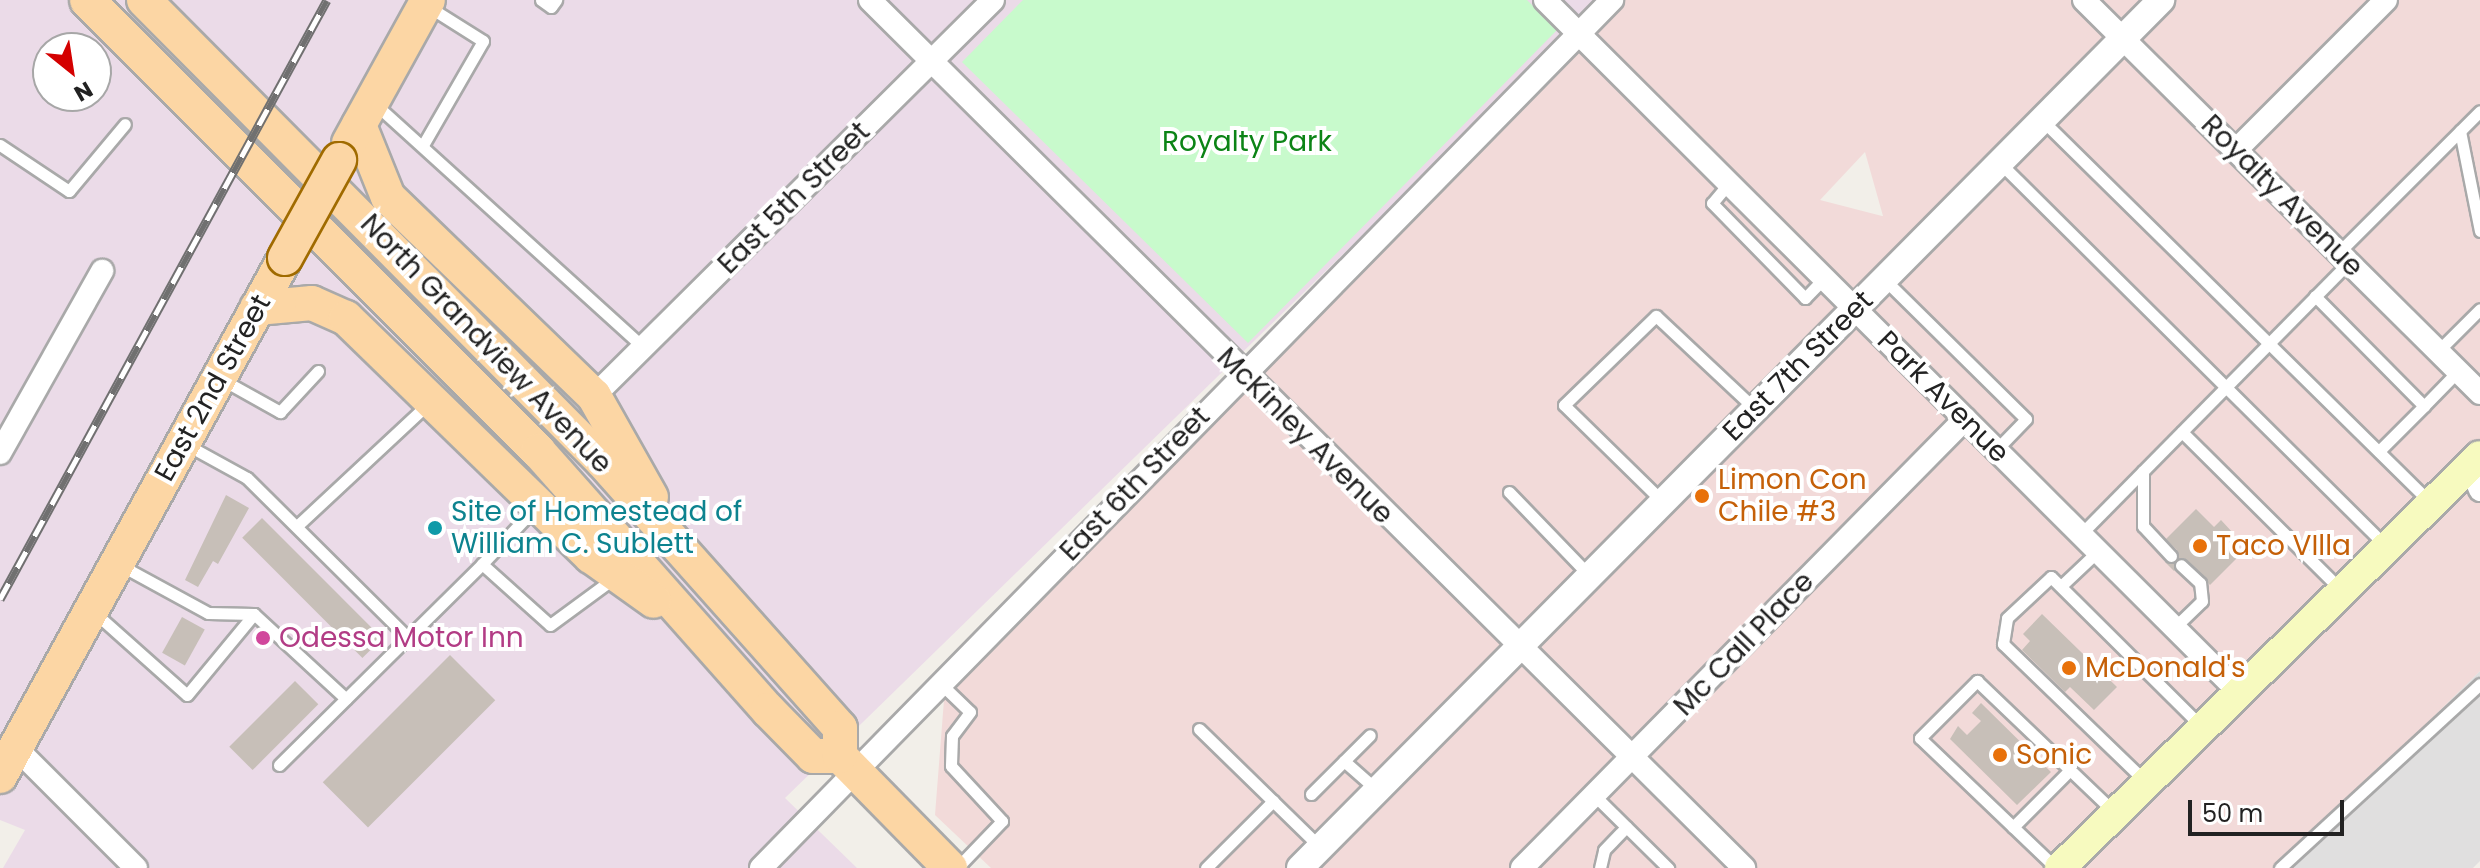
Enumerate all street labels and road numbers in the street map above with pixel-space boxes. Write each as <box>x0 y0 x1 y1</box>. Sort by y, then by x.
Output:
street label: Royalty Avenue <box>2194 108 2370 284</box>
street label: East 5th Street <box>711 115 877 281</box>
street label: North Grandview Avenue <box>353 207 619 481</box>
street label: East 7th Street <box>1716 284 1880 448</box>
street label: East 2nd Street <box>148 289 278 487</box>
street label: Park Avenue <box>1870 324 2016 470</box>
street label: McKinley Avenue <box>1210 341 1400 531</box>
street label: East 6th Street <box>1053 400 1217 568</box>
street label: Mc Call Place <box>1667 565 1821 723</box>

